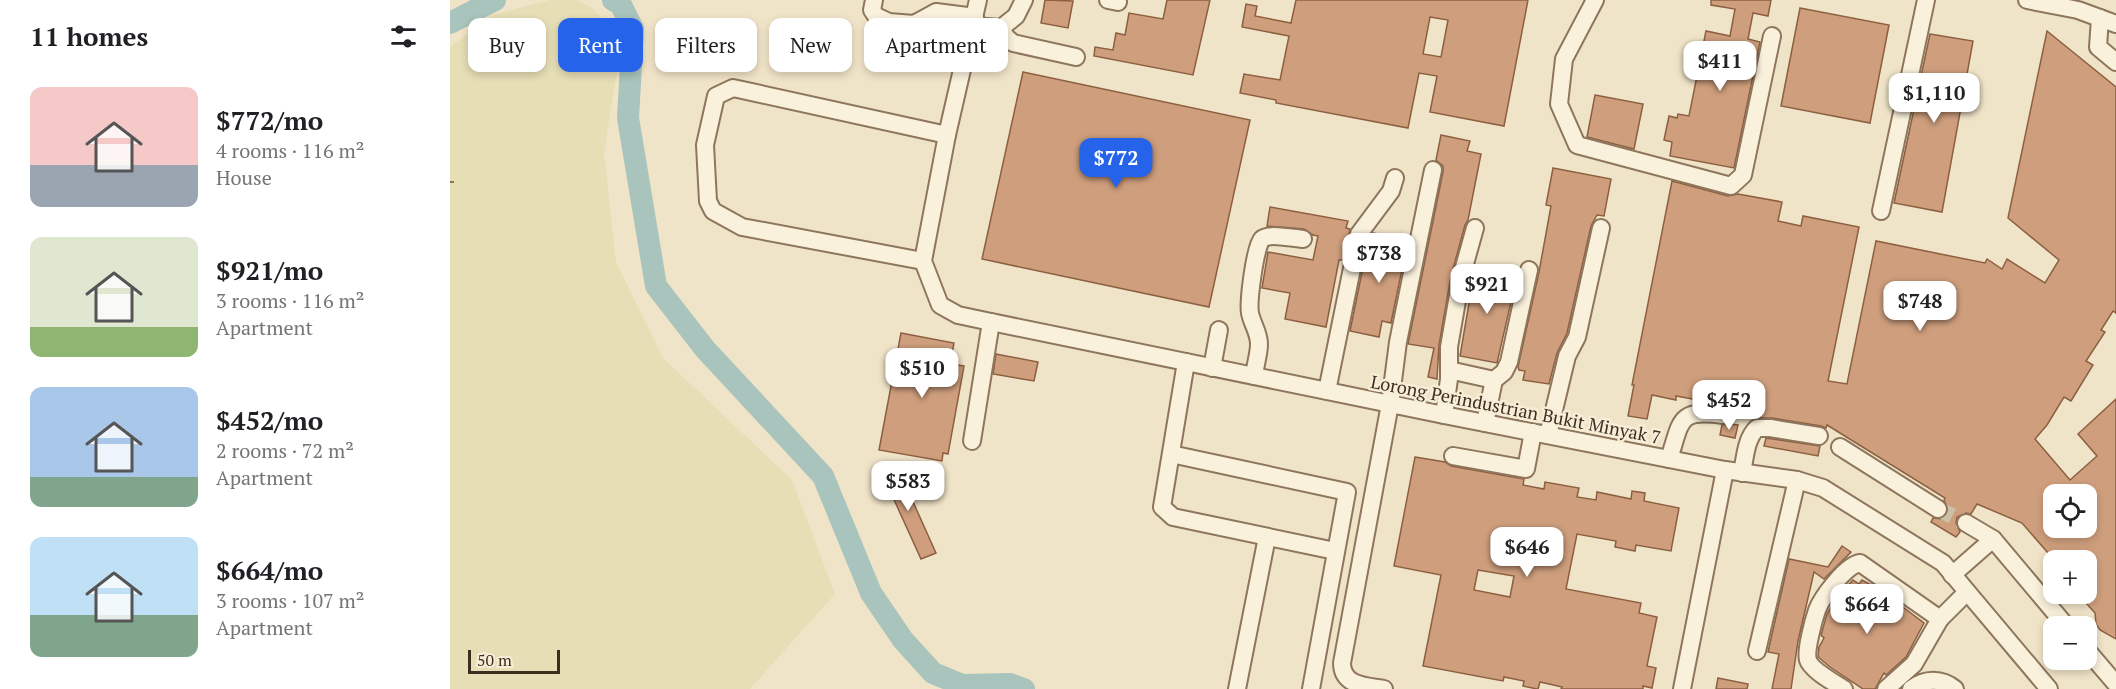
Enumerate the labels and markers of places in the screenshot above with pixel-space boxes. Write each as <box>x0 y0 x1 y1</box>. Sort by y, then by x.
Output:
pin: $411 <box>1684 41 1756 92</box>
pin: $1,110 <box>1885 73 1983 124</box>
pin: $772 <box>1080 138 1152 189</box>
pin: $738 <box>1343 233 1415 284</box>
pin: $921 <box>1451 264 1523 315</box>
pin: $748 <box>1884 281 1956 332</box>
pin: $510 <box>886 348 958 399</box>
pin: $452 <box>1693 380 1765 431</box>
pin: $583 <box>872 461 944 512</box>
pin: $646 <box>1491 527 1563 578</box>
pin: $664 <box>1831 584 1903 635</box>

